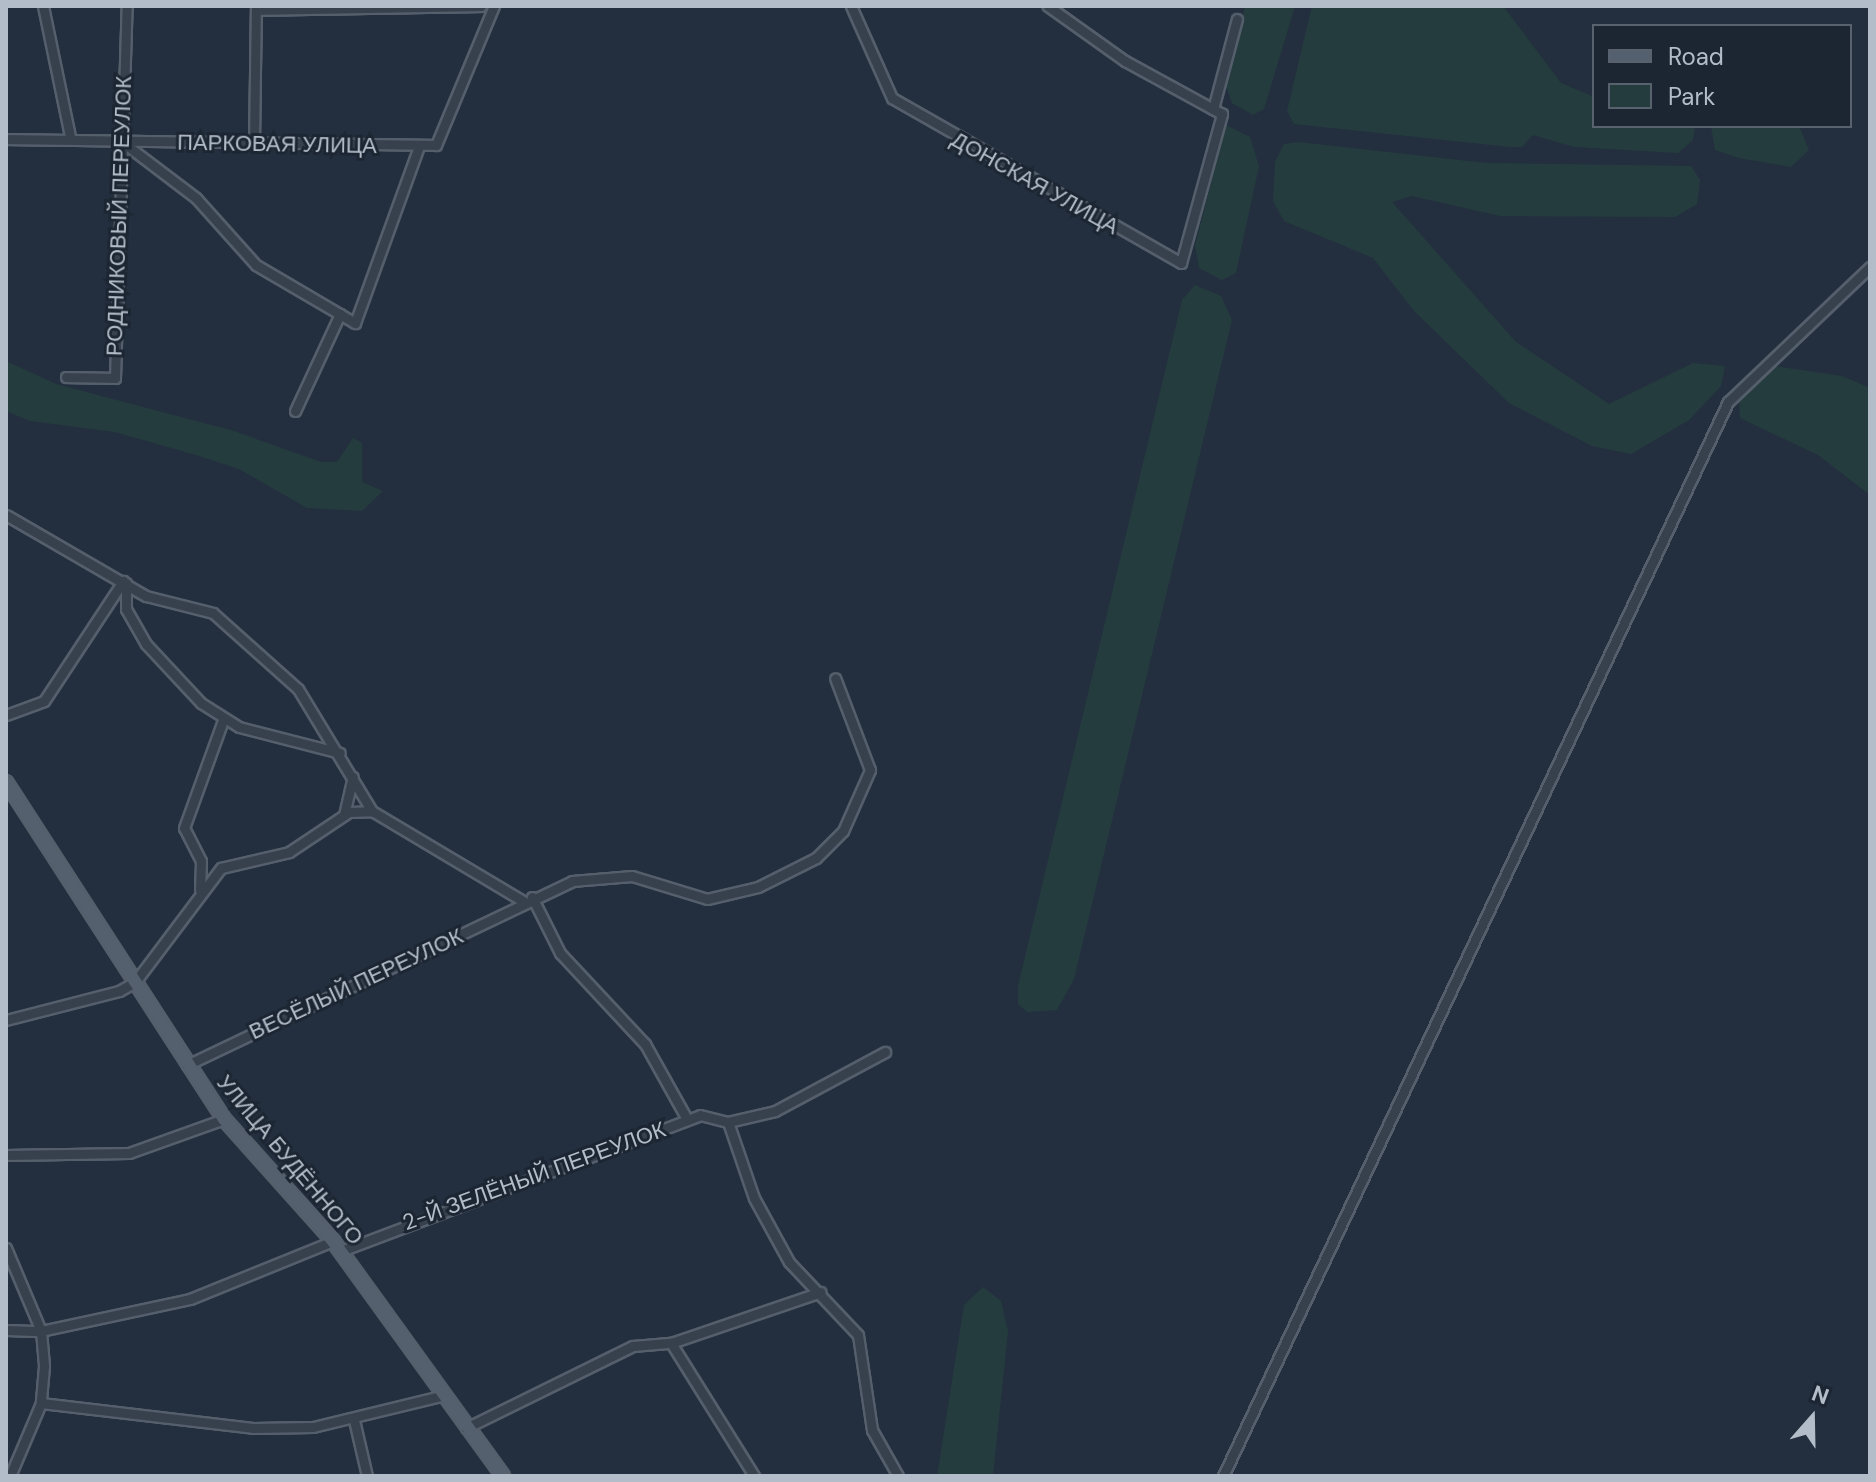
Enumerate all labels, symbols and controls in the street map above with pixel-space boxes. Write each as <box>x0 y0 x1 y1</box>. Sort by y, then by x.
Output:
legend <box>1592 24 1852 128</box>
text: Road <box>1668 41 1724 72</box>
street label: РОДНИКОВЫЙ ПЕРЕУЛОК <box>101 75 137 357</box>
text: Park <box>1668 81 1715 112</box>
street label: ДОНСКАЯ УЛИЦА <box>947 126 1123 240</box>
street label: ПАРКОВАЯ УЛИЦА <box>177 129 377 159</box>
street label: ВЕСЁЛЫЙ ПЕРЕУЛОК <box>245 923 467 1045</box>
street label: УЛИЦА БУДЁННОГО <box>211 1070 369 1250</box>
street label: 2-Й ЗЕЛЁНЫЙ ПЕРЕУЛОК <box>399 1116 669 1236</box>
north arrow <box>1772 1378 1852 1458</box>
text: N <box>1808 1379 1833 1411</box>

